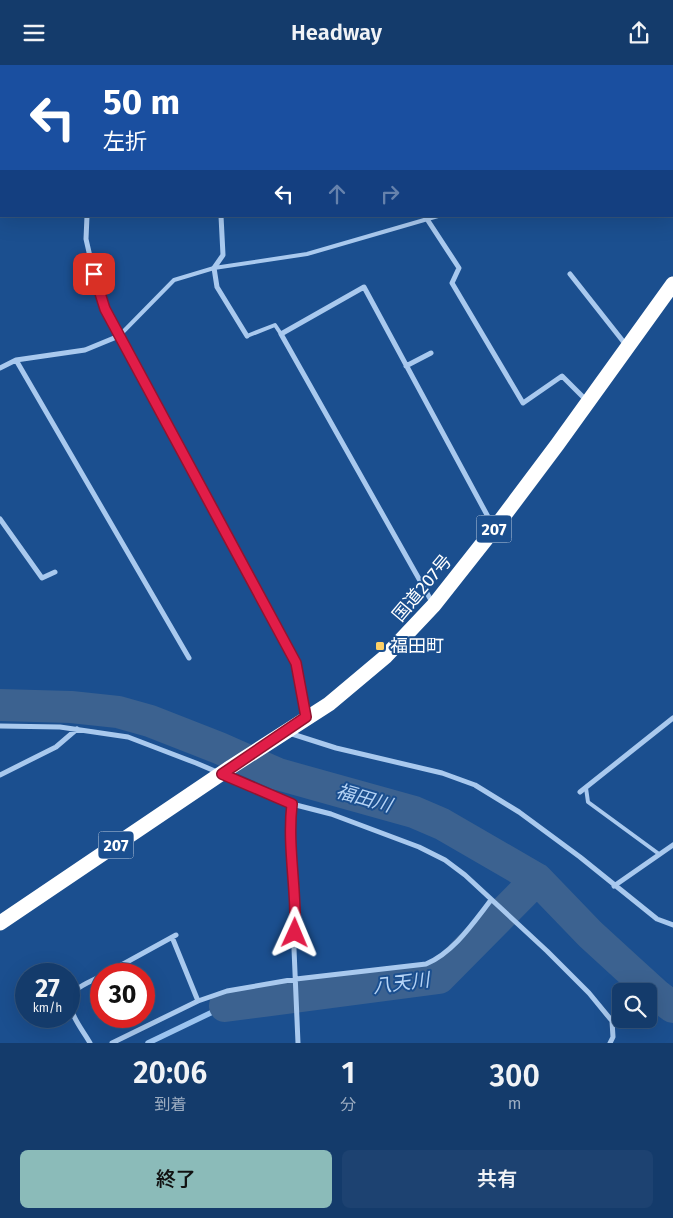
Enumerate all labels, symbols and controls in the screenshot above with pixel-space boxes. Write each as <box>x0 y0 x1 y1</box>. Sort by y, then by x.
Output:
icon: menu <box>20 19 48 47</box>
text: Headway <box>291 19 382 46</box>
icon: share <box>625 19 653 47</box>
text: 50 m <box>103 81 180 123</box>
icon: left <box>20 85 85 150</box>
text: 左折 <box>103 128 147 155</box>
icon: left <box>270 180 298 208</box>
icon: ahead <box>323 180 351 208</box>
icon: right <box>376 180 404 208</box>
pin <box>73 253 115 295</box>
icon: arrive <box>80 260 108 288</box>
road number: 207 <box>476 515 512 543</box>
street label: 国道207号 <box>388 550 456 626</box>
place label: 福田町 <box>390 635 444 657</box>
marker: 福田町 <box>374 640 386 652</box>
water label: 福田川 <box>333 779 396 817</box>
road number: 207 <box>98 831 134 859</box>
position arrow <box>268 906 320 958</box>
speed limit sign: 30 <box>90 963 155 1028</box>
water label: 八天川 <box>371 968 433 998</box>
text: 27 <box>35 974 60 1004</box>
map controls <box>612 983 657 1028</box>
button: search <box>612 983 657 1028</box>
text: km/h <box>33 1001 62 1015</box>
text: 20:06 <box>133 1055 207 1091</box>
text: 1 <box>342 1055 355 1091</box>
text: 300 <box>490 1058 540 1094</box>
text: m <box>508 1094 522 1113</box>
text: 到着 <box>154 1095 186 1114</box>
text: 分 <box>340 1095 356 1114</box>
button: 終了 <box>20 1150 332 1208</box>
button: 共有 <box>342 1150 653 1208</box>

